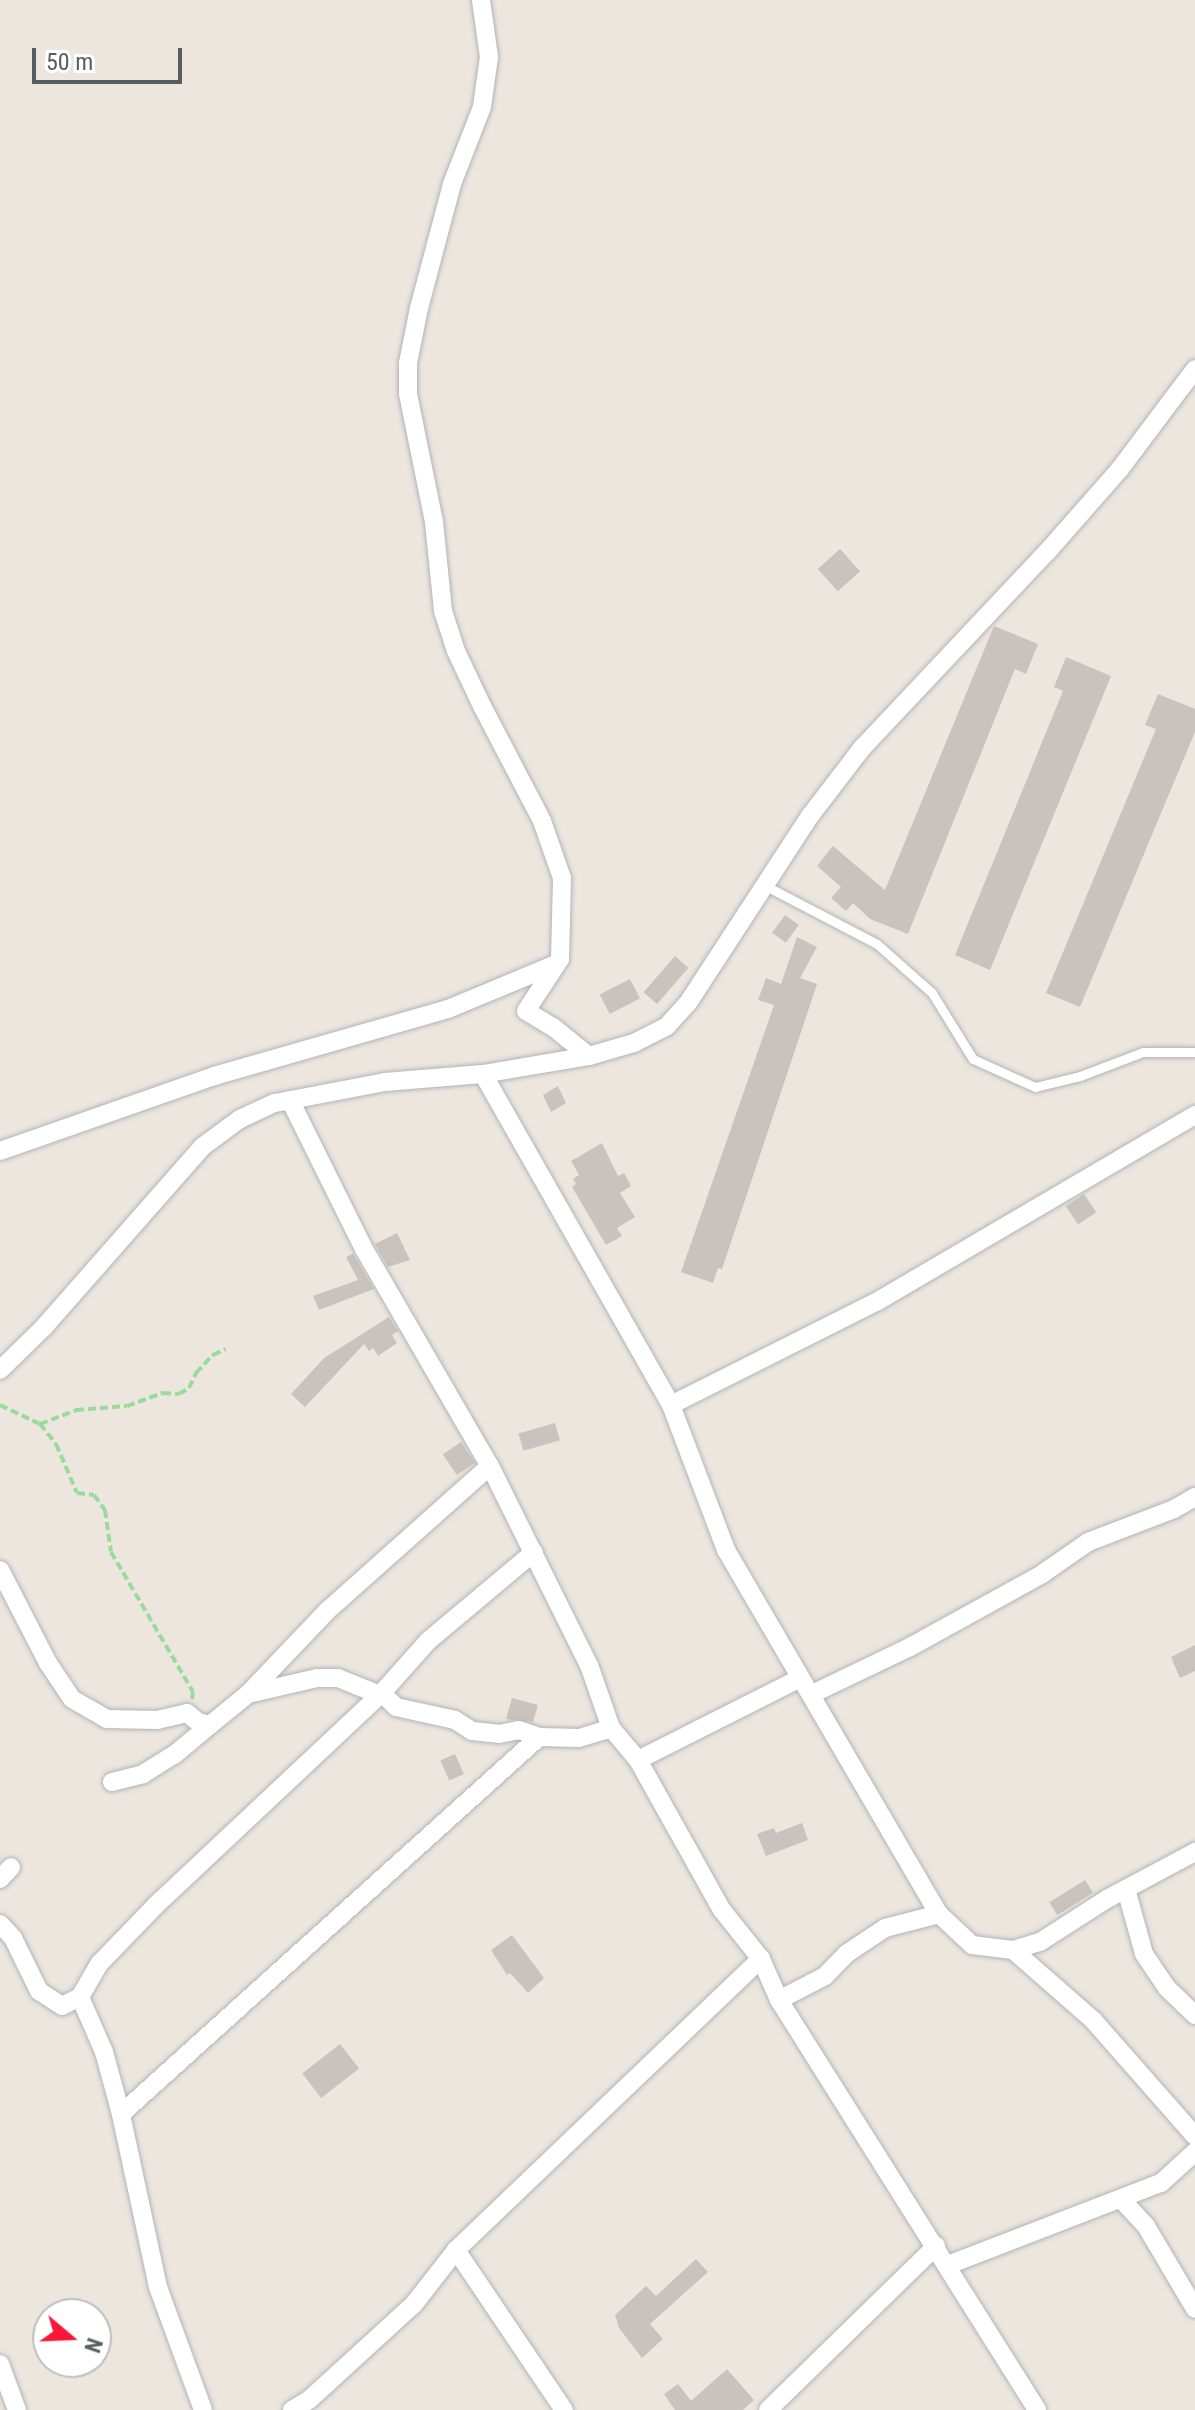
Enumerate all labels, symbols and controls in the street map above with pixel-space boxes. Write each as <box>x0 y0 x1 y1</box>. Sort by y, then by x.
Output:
scale bar <box>36 32 186 82</box>
text: 50 m <box>46 48 93 76</box>
north arrow <box>32 2298 112 2378</box>
text: N <box>79 2335 107 2356</box>

